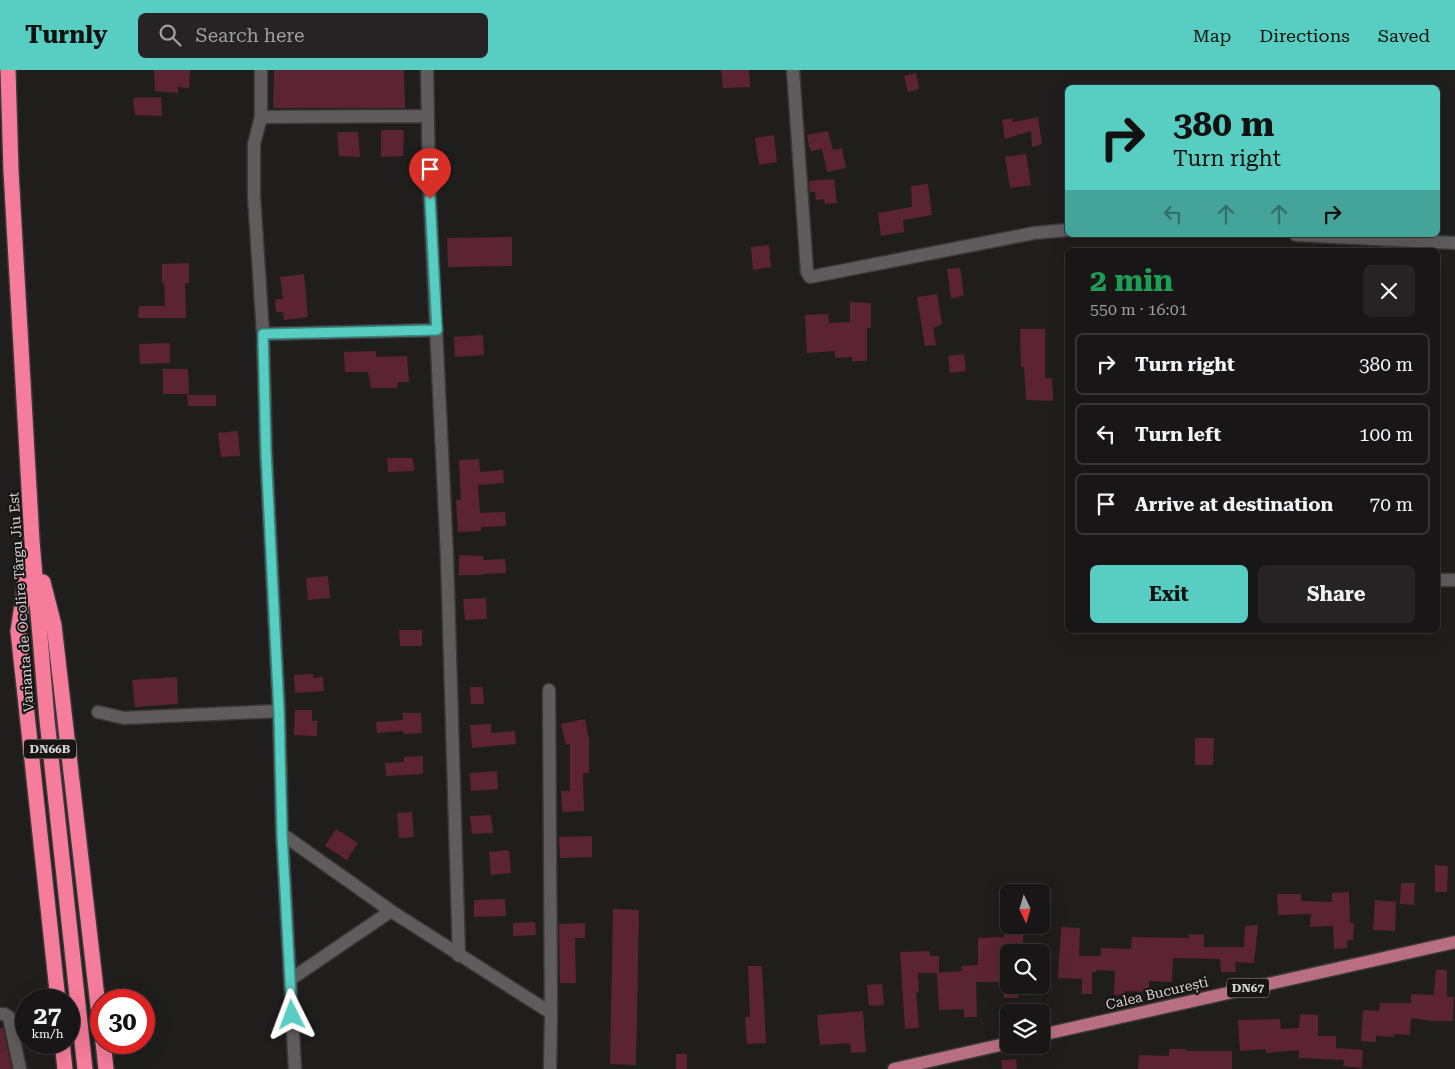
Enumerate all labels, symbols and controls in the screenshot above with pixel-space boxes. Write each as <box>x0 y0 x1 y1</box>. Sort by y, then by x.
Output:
search box <box>138 13 488 58</box>
text: Turnly <box>25 21 108 49</box>
icon: search <box>156 21 184 49</box>
text: Search here <box>196 24 304 47</box>
text: Map <box>1193 25 1231 46</box>
text: Directions <box>1259 25 1350 46</box>
text: Saved <box>1378 25 1430 46</box>
text: 380 m <box>1173 104 1274 145</box>
icon: right <box>1090 105 1155 170</box>
text: Turn right <box>1173 146 1281 171</box>
pin <box>409 148 451 199</box>
icon: arrive <box>416 155 444 183</box>
icon: left <box>1159 200 1187 228</box>
icon: ahead <box>1212 200 1240 228</box>
icon: ahead <box>1265 200 1293 228</box>
icon: right <box>1318 200 1346 228</box>
text: 2 min <box>1090 263 1173 298</box>
button: close <box>1363 265 1415 317</box>
text: 550 m · 16:01 <box>1090 300 1188 319</box>
icon: right <box>1092 350 1120 378</box>
text: Turn right <box>1135 353 1235 376</box>
text: 380 m <box>1359 353 1413 376</box>
icon: left <box>1092 420 1120 448</box>
text: Turn left <box>1135 423 1221 446</box>
text: 100 m <box>1359 423 1413 446</box>
icon: arrive <box>1092 490 1120 518</box>
street label: Varianta de Ocolire Târgu Jiu Est <box>5 491 37 713</box>
text: Arrive at destination <box>1135 493 1333 516</box>
text: 70 m <box>1370 493 1413 516</box>
button: Exit <box>1090 565 1248 623</box>
button: Share <box>1258 565 1415 623</box>
road number: DN66B <box>24 740 76 759</box>
north arrow <box>1000 884 1050 934</box>
map controls <box>1000 884 1050 1054</box>
button: search <box>1000 944 1050 994</box>
street label: Calea București <box>1104 973 1211 1014</box>
road number: DN67 <box>1227 978 1269 998</box>
position arrow <box>265 988 317 1040</box>
speed limit sign: 30 <box>90 989 155 1054</box>
text: 27 <box>33 1001 62 1030</box>
button: layers <box>1000 1004 1050 1054</box>
text: km/h <box>31 1027 64 1041</box>

